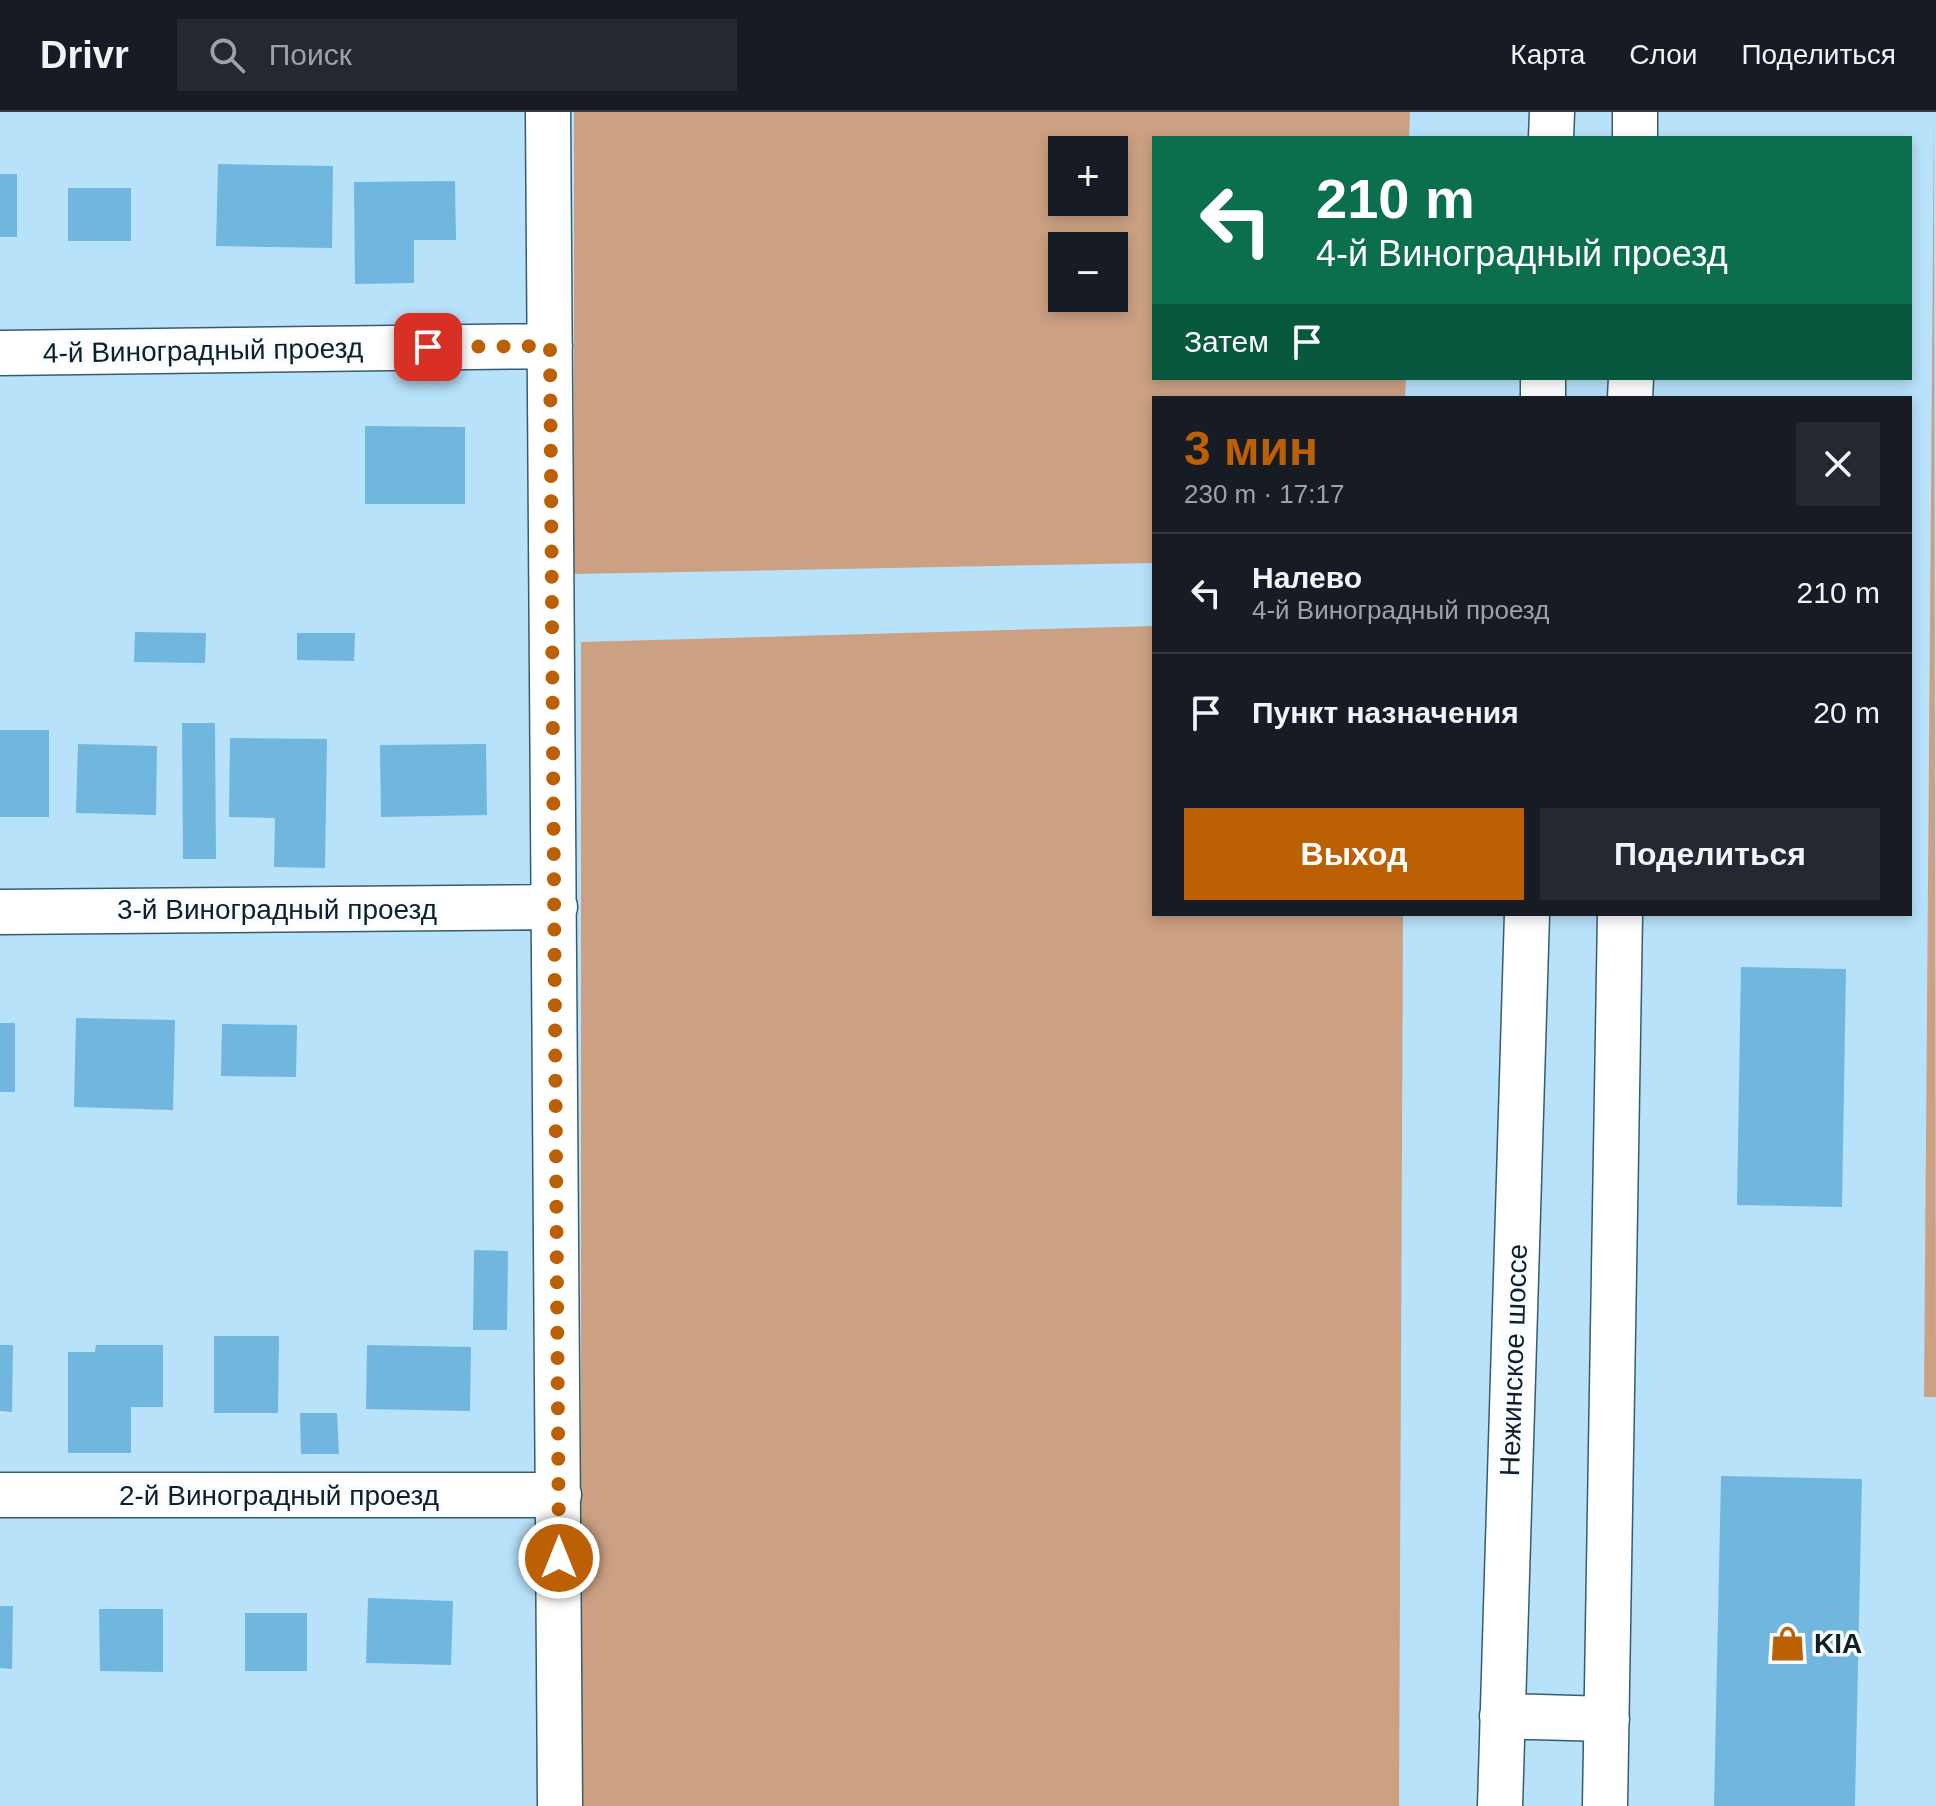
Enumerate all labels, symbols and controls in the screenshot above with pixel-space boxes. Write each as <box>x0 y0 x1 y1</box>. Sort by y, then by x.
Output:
search box <box>177 19 737 91</box>
icon: search <box>205 33 249 77</box>
text: Drivr <box>40 34 129 76</box>
text: Поиск <box>269 38 352 71</box>
text: Карта <box>1510 39 1585 70</box>
text: Слои <box>1629 39 1697 70</box>
text: Поделиться <box>1741 39 1896 70</box>
map controls <box>1048 136 1128 312</box>
button: + <box>1048 136 1128 216</box>
text: 210 m <box>1316 167 1475 230</box>
icon: left <box>1184 168 1288 272</box>
button: − <box>1048 232 1128 312</box>
text: 4-й Виноградный проезд <box>1316 233 1728 274</box>
pin <box>394 313 462 381</box>
icon: arrive <box>1285 320 1329 364</box>
icon: arrive <box>406 325 450 369</box>
text: Затем <box>1184 325 1269 358</box>
street label: 4-й Виноградный проезд <box>43 332 363 369</box>
text: 3 мин <box>1184 422 1318 475</box>
button: close <box>1796 422 1880 506</box>
text: 230 m · 17:17 <box>1184 479 1344 509</box>
text: Налево <box>1252 561 1362 594</box>
icon: left <box>1184 571 1228 615</box>
text: 210 m <box>1797 576 1880 609</box>
text: 4-й Виноградный проезд <box>1252 595 1549 625</box>
icon: arrive <box>1184 691 1228 735</box>
text: Пункт назначения <box>1252 696 1519 729</box>
text: 20 m <box>1813 696 1880 729</box>
button: Выход <box>1184 808 1524 900</box>
button: Поделиться <box>1540 808 1880 900</box>
street label: 3-й Виноградный проезд <box>117 894 437 925</box>
street label: Нежинское шоссе <box>1494 1243 1533 1477</box>
street label: 2-й Виноградный проезд <box>119 1480 439 1511</box>
position arrow <box>517 1516 601 1600</box>
shop icon: KIA <box>1769 1624 1807 1662</box>
place label: KIA <box>1814 1628 1862 1659</box>

